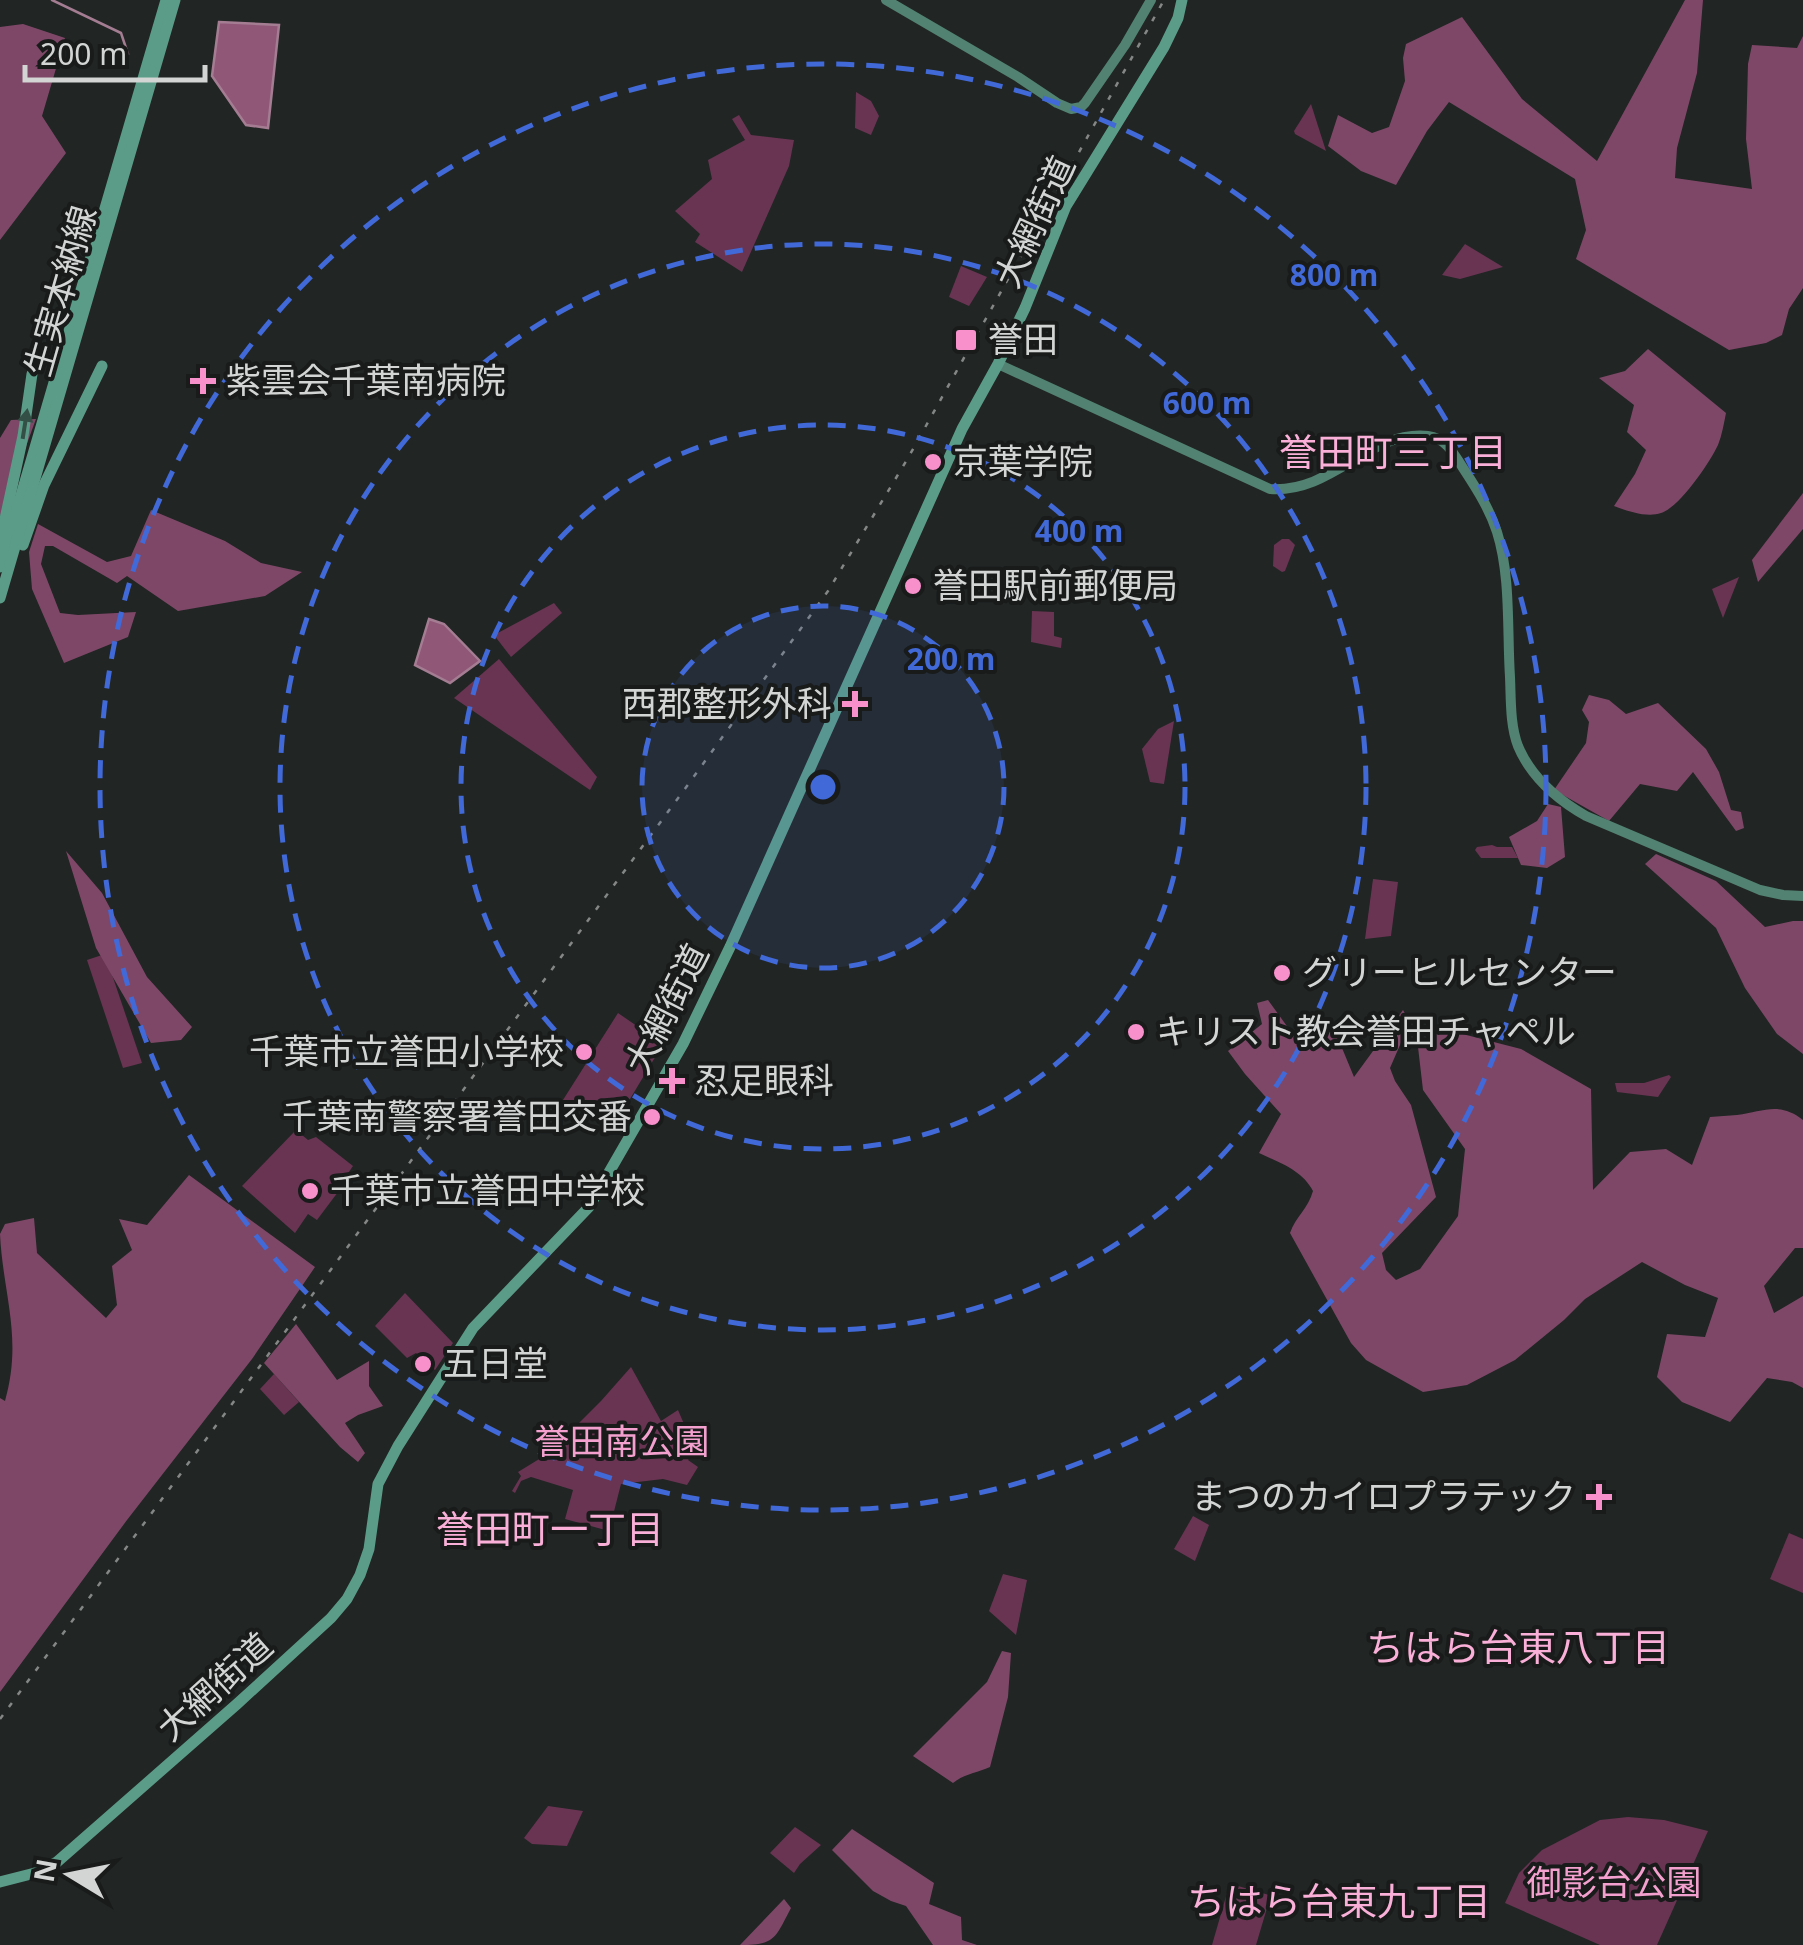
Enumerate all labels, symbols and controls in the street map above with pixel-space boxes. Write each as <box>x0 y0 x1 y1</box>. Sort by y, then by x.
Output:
scale bar <box>25 20 205 82</box>
text: 200 m <box>40 33 127 74</box>
street label: 大網街道 <box>983 148 1085 295</box>
street label: 生実本納線 <box>13 200 106 381</box>
text: 800 m <box>1290 254 1378 295</box>
place label: 誉田 <box>988 315 1058 362</box>
marker: 誉田 <box>953 327 979 353</box>
place label: 紫雲会千葉南病院 <box>226 356 506 403</box>
marker: 紫雲会千葉南病院 <box>190 368 216 394</box>
text: 600 m <box>1163 382 1251 423</box>
one-way arrow <box>18 408 33 439</box>
district label: 誉田町三丁目 <box>1279 425 1507 477</box>
place label: 京葉学院 <box>953 437 1093 484</box>
marker: 京葉学院 <box>922 451 944 473</box>
text: 400 m <box>1035 510 1123 551</box>
place label: 誉田駅前郵便局 <box>933 561 1178 608</box>
marker: 誉田駅前郵便局 <box>902 575 924 597</box>
text: 200 m <box>907 638 995 679</box>
place label: 西郡整形外科 <box>622 679 832 726</box>
marker: 西郡整形外科 <box>842 691 868 717</box>
centre of rings <box>805 769 841 805</box>
street label: 大網街道 <box>613 935 718 1081</box>
place label: グリーヒルセンター <box>1302 948 1617 995</box>
marker: グリーヒルセンター <box>1271 962 1293 984</box>
place label: キリスト教会誉田チャペル <box>1156 1007 1576 1054</box>
marker: キリスト教会誉田チャペル <box>1125 1021 1147 1043</box>
place label: 千葉市立誉田小学校 <box>249 1027 564 1074</box>
marker: 千葉市立誉田小学校 <box>573 1041 595 1063</box>
place label: 忍足眼科 <box>694 1056 834 1103</box>
marker: 忍足眼科 <box>659 1068 685 1094</box>
place label: 千葉南警察署誉田交番 <box>282 1092 632 1139</box>
marker: 千葉南警察署誉田交番 <box>641 1106 663 1128</box>
place label: 千葉市立誉田中学校 <box>330 1166 645 1213</box>
marker: 千葉市立誉田中学校 <box>299 1180 321 1202</box>
place label: 五日堂 <box>443 1339 548 1386</box>
marker: 五日堂 <box>412 1353 434 1375</box>
park label: 誉田南公園 <box>534 1417 710 1464</box>
place label: まつのカイロプラテック <box>1191 1472 1576 1519</box>
marker: まつのカイロプラテック <box>1586 1484 1612 1510</box>
district label: 誉田町一丁目 <box>436 1502 664 1554</box>
district label: ちはら台東八丁目 <box>1366 1620 1670 1672</box>
street label: 大網街道 <box>146 1622 282 1750</box>
north arrow <box>20 1825 120 1925</box>
text: N <box>24 1856 65 1885</box>
park label: 御影台公園 <box>1526 1858 1702 1905</box>
district label: ちはら台東九丁目 <box>1187 1874 1491 1926</box>

